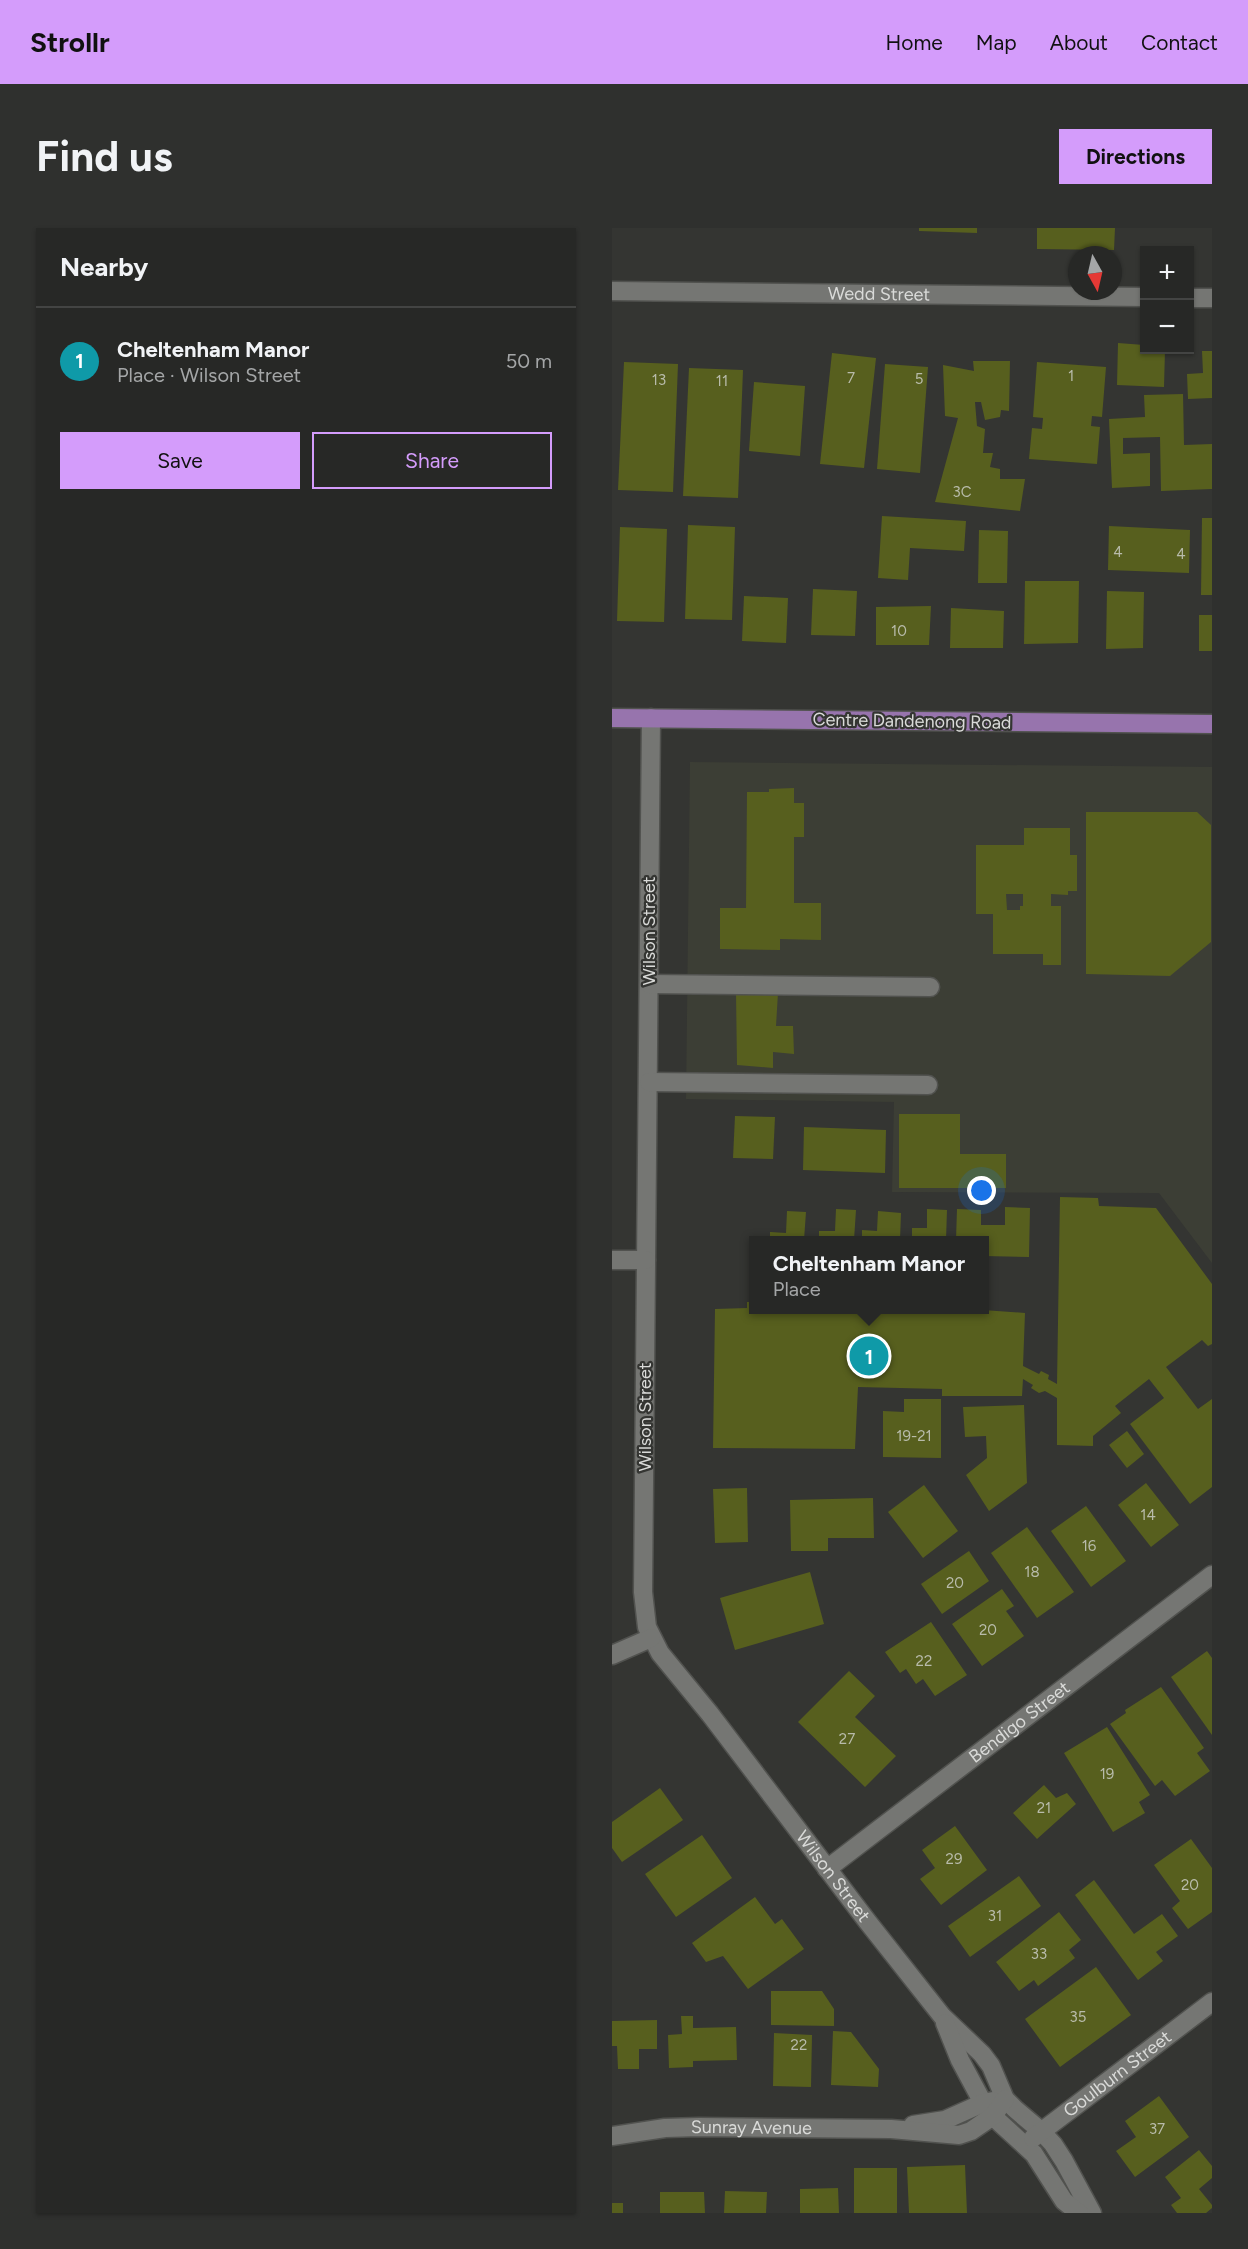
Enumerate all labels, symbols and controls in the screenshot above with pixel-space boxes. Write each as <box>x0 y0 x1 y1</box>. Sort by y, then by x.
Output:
text: Strollr <box>30 25 110 59</box>
text: Home <box>886 30 943 55</box>
text: Map <box>976 30 1017 55</box>
text: About <box>1050 30 1108 55</box>
text: Contact <box>1141 30 1218 55</box>
button: Directions <box>1059 129 1212 184</box>
text: Find us <box>36 131 173 182</box>
north arrow <box>1068 246 1122 300</box>
map controls <box>1140 246 1194 354</box>
button: + <box>1140 246 1194 300</box>
text: Nearby <box>60 251 148 283</box>
street label: Wedd Street <box>828 282 930 306</box>
button: − <box>1140 300 1194 354</box>
text: Cheltenham Manor <box>117 336 309 363</box>
text: 1 <box>75 349 84 373</box>
text: 50 m <box>506 349 552 373</box>
text: Place · Wilson Street <box>117 363 301 387</box>
house number: 1 <box>1068 367 1074 385</box>
house number: 7 <box>847 369 855 387</box>
house number: 5 <box>915 370 923 388</box>
house number: 13 <box>652 371 666 389</box>
house number: 11 <box>716 372 728 390</box>
button: Save <box>60 432 300 489</box>
button: Share <box>312 432 552 489</box>
house number: 3C <box>953 483 972 501</box>
house number: 4 <box>1113 543 1123 561</box>
house number: 4 <box>1176 545 1186 563</box>
house number: 10 <box>891 622 907 640</box>
street label: Centre Dandenong Road <box>812 708 1012 734</box>
street label: Wilson Street <box>638 876 660 986</box>
your location <box>967 1176 996 1205</box>
popup <box>749 1236 989 1314</box>
text: Cheltenham Manor <box>773 1250 965 1277</box>
text: Place <box>773 1277 821 1301</box>
pin: 1 <box>850 1334 888 1378</box>
street label: Wilson Street <box>634 1362 656 1472</box>
house number: 19-21 <box>896 1427 932 1445</box>
house number: 14 <box>1140 1506 1156 1524</box>
house number: 16 <box>1082 1537 1097 1555</box>
house number: 18 <box>1024 1563 1040 1581</box>
house number: 20 <box>946 1574 964 1592</box>
house number: 20 <box>979 1621 997 1639</box>
house number: 22 <box>916 1652 932 1670</box>
street label: Bendigo Street <box>964 1676 1074 1768</box>
house number: 27 <box>839 1730 855 1748</box>
house number: 19 <box>1100 1765 1114 1783</box>
house number: 21 <box>1037 1799 1051 1817</box>
street label: Wilson Street <box>791 1826 875 1927</box>
house number: 29 <box>946 1850 962 1868</box>
house number: 20 <box>1181 1876 1199 1894</box>
house number: 31 <box>988 1907 1002 1925</box>
house number: 33 <box>1031 1945 1047 1963</box>
house number: 35 <box>1070 2008 1086 2026</box>
street label: Goulburn Street <box>1059 2026 1176 2122</box>
house number: 22 <box>791 2036 807 2054</box>
street label: Sunray Avenue <box>691 2116 812 2139</box>
house number: 37 <box>1149 2120 1165 2138</box>

